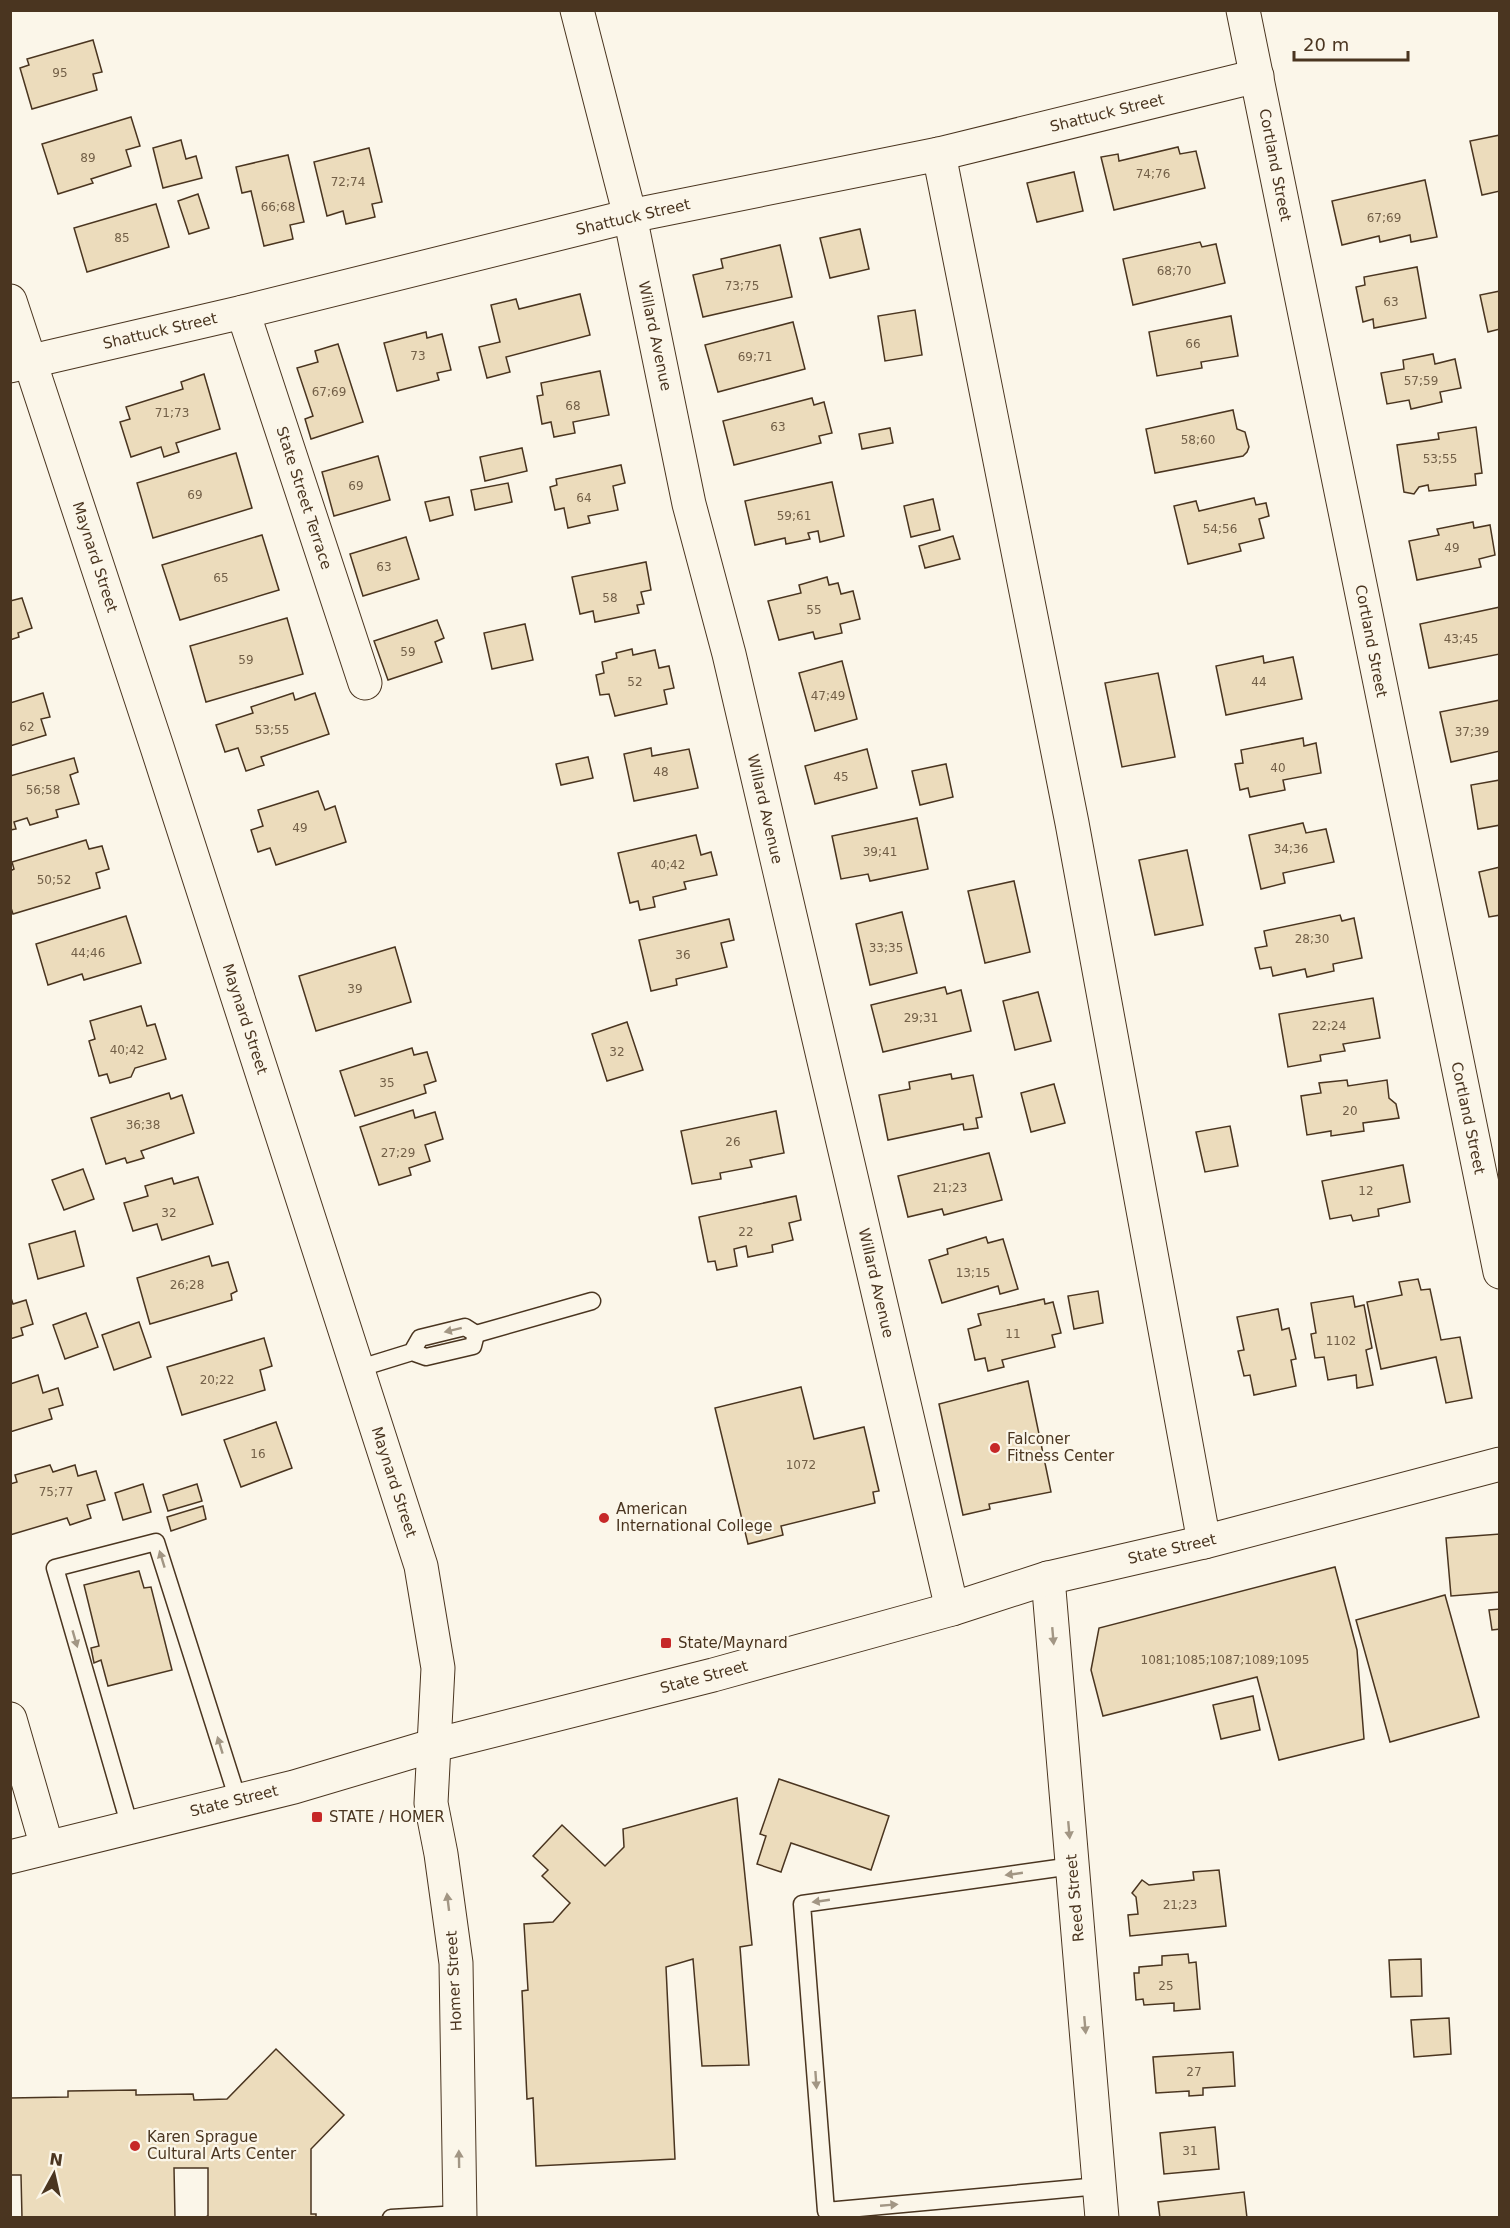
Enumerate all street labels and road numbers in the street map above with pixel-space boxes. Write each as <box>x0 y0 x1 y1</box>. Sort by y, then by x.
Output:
street label: Shattuck Street <box>1048 90 1166 136</box>
street label: Cortland Street <box>1255 107 1295 223</box>
street label: Shattuck Street <box>574 195 692 239</box>
street label: Willard Avenue <box>635 279 675 393</box>
street label: Shattuck Street <box>101 309 219 353</box>
street label: State Street Terrace <box>272 424 336 572</box>
street label: Maynard Street <box>69 499 121 615</box>
street label: Cortland Street <box>1351 583 1391 699</box>
street label: Willard Avenue <box>744 752 786 866</box>
street label: Maynard Street <box>219 961 271 1077</box>
street label: Cortland Street <box>1447 1060 1489 1176</box>
street label: Willard Avenue <box>855 1226 897 1340</box>
street label: Maynard Street <box>368 1424 420 1540</box>
street label: State Street <box>1126 1530 1218 1568</box>
street label: State Street <box>658 1657 750 1697</box>
street label: State Street <box>188 1781 280 1821</box>
street label: Reed Street <box>1062 1853 1088 1943</box>
street label: Homer Street <box>442 1930 466 2032</box>

